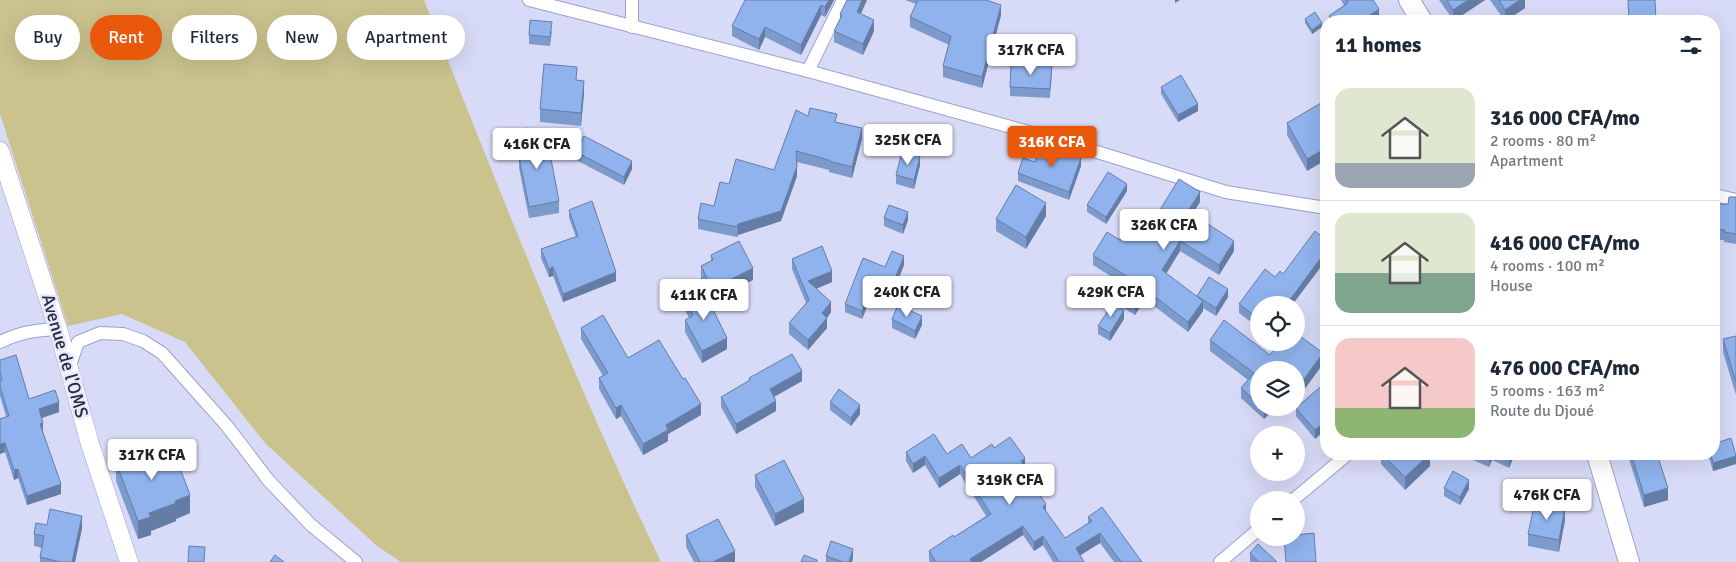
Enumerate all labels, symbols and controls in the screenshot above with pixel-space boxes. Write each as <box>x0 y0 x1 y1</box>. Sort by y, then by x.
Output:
chip: Buy <box>15 15 80 60</box>
chip: Rent <box>90 15 162 60</box>
chip: Filters <box>172 15 257 60</box>
chip: New <box>267 15 337 60</box>
chip: Apartment <box>347 15 465 60</box>
icon: filters <box>1677 31 1705 59</box>
text: 11 homes <box>1335 32 1421 58</box>
pin: 317K CFA <box>979 34 1083 76</box>
text: 317K CFA <box>998 40 1064 60</box>
text: 316 000 CFA/mo <box>1490 105 1640 131</box>
icon: home <box>1375 108 1435 168</box>
pin: 325K CFA <box>856 124 960 166</box>
pin: 316K CFA <box>1000 126 1104 168</box>
pin: 416K CFA <box>485 128 589 170</box>
text: 325K CFA <box>875 130 941 150</box>
text: 2 rooms · 80 m² <box>1490 131 1596 151</box>
text: 316K CFA <box>1019 132 1085 152</box>
text: 416K CFA <box>504 134 570 154</box>
text: Apartment <box>1490 151 1563 171</box>
pin: 326K CFA <box>1112 208 1216 251</box>
text: 326K CFA <box>1131 215 1197 235</box>
text: 416 000 CFA/mo <box>1490 230 1640 256</box>
icon: home <box>1375 233 1435 293</box>
text: 4 rooms · 100 m² <box>1490 256 1605 276</box>
pin: 240K CFA <box>855 276 959 318</box>
pin: 429K CFA <box>1059 276 1163 318</box>
text: House <box>1490 276 1533 296</box>
pin: 411K CFA <box>652 278 756 321</box>
text: 240K CFA <box>874 282 940 302</box>
text: 429K CFA <box>1078 282 1144 302</box>
text: 411K CFA <box>671 285 737 305</box>
street label: Avenue de l'OMS <box>37 292 93 420</box>
map controls <box>1250 296 1305 546</box>
button: locate <box>1250 296 1305 351</box>
text: 476 000 CFA/mo <box>1490 355 1640 381</box>
icon: home <box>1375 358 1435 418</box>
button: layers <box>1250 361 1305 416</box>
text: 5 rooms · 163 m² <box>1490 381 1605 401</box>
text: Route du Djoué <box>1490 401 1594 421</box>
button: + <box>1250 426 1305 481</box>
pin: 317K CFA <box>100 438 204 481</box>
text: 317K CFA <box>119 445 185 465</box>
pin: 319K CFA <box>958 464 1062 506</box>
text: 319K CFA <box>977 470 1043 490</box>
pin: 476K CFA <box>1495 478 1599 521</box>
text: 476K CFA <box>1514 485 1580 505</box>
button: − <box>1250 491 1305 546</box>

